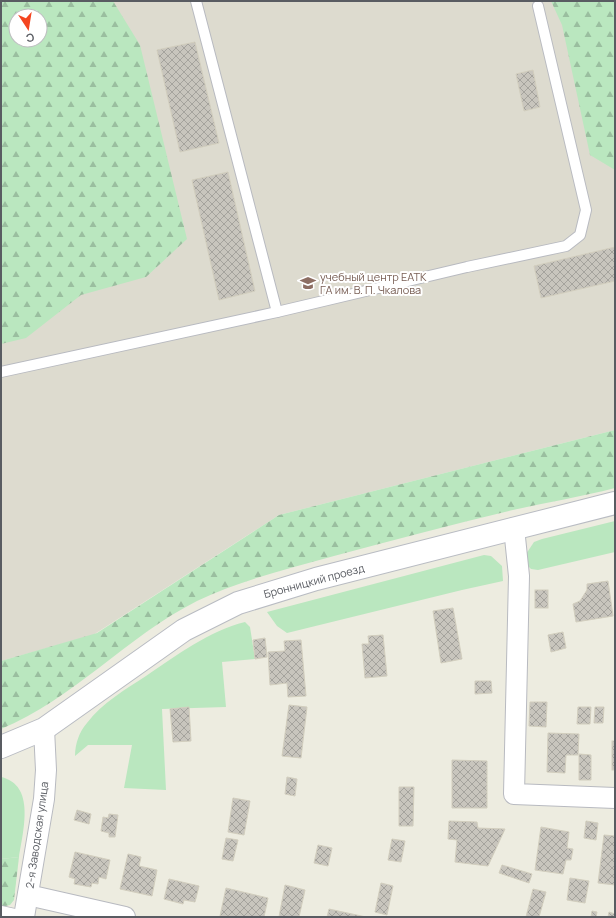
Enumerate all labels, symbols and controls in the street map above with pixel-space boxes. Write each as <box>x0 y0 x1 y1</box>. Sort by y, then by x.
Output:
north arrow <box>8 8 48 48</box>
text: С <box>25 30 36 46</box>
place label: учебный центр ЕАТК ГА им. В. П. Чкалова <box>320 269 427 297</box>
school or university icon: учебный центр ЕАТК ГА им. В. П. Чкалова <box>299 274 317 292</box>
street label: Бронницкий проезд <box>262 560 366 601</box>
street label: 2-я Заводская улица <box>22 780 51 889</box>

